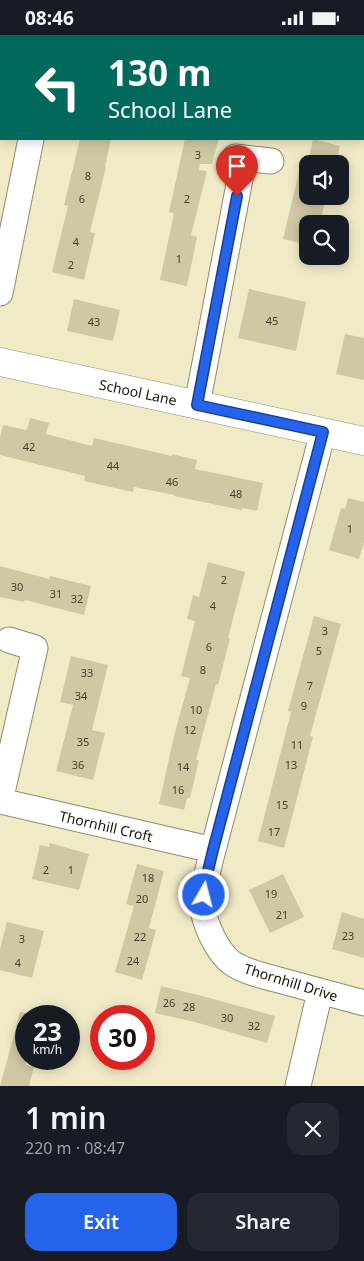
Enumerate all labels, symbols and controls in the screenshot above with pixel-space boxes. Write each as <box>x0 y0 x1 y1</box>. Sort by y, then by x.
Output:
text: 08:46 <box>25 5 74 31</box>
text: 130 m <box>108 49 211 96</box>
icon: left <box>25 55 90 120</box>
text: School Lane <box>108 94 232 124</box>
pin <box>216 145 258 196</box>
house number: 3 <box>195 147 201 162</box>
icon: arrive <box>223 152 251 180</box>
map controls <box>299 155 349 265</box>
button: sound <box>299 155 349 205</box>
house number: 8 <box>85 168 91 183</box>
house number: 6 <box>79 191 85 206</box>
house number: 2 <box>184 191 190 206</box>
button: search <box>299 215 349 265</box>
house number: 4 <box>73 234 80 249</box>
house number: 1 <box>176 251 182 266</box>
house number: 2 <box>68 257 74 272</box>
house number: 45 <box>266 313 278 328</box>
house number: 43 <box>88 314 100 329</box>
street label: School Lane <box>97 374 179 410</box>
house number: 42 <box>23 439 35 454</box>
house number: 44 <box>107 458 120 473</box>
house number: 46 <box>166 474 178 489</box>
house number: 48 <box>230 486 242 501</box>
house number: 1 <box>347 521 353 536</box>
house number: 2 <box>221 572 227 587</box>
house number: 30 <box>11 579 23 594</box>
house number: 31 <box>50 586 62 601</box>
house number: 32 <box>71 591 83 606</box>
house number: 4 <box>210 598 217 613</box>
house number: 3 <box>322 623 328 638</box>
house number: 6 <box>206 639 212 654</box>
house number: 5 <box>316 643 322 658</box>
house number: 8 <box>200 662 206 677</box>
house number: 33 <box>81 665 93 680</box>
house number: 7 <box>307 678 313 693</box>
house number: 34 <box>75 688 88 703</box>
house number: 9 <box>301 698 307 713</box>
house number: 10 <box>190 702 202 717</box>
house number: 12 <box>184 722 196 737</box>
house number: 35 <box>77 734 89 749</box>
house number: 11 <box>291 737 303 752</box>
house number: 36 <box>72 757 84 772</box>
house number: 13 <box>285 757 297 772</box>
house number: 14 <box>177 759 190 774</box>
house number: 16 <box>172 782 184 797</box>
house number: 15 <box>276 797 288 812</box>
street label: Thornhill Croft <box>57 806 155 846</box>
house number: 17 <box>268 824 280 839</box>
house number: 2 <box>43 862 49 877</box>
house number: 1 <box>68 862 74 877</box>
position arrow <box>177 868 229 920</box>
house number: 18 <box>142 870 154 885</box>
house number: 19 <box>265 886 277 901</box>
house number: 20 <box>136 891 148 906</box>
house number: 21 <box>276 907 288 922</box>
house number: 23 <box>342 928 354 943</box>
house number: 22 <box>134 929 146 944</box>
house number: 3 <box>19 931 25 946</box>
house number: 24 <box>127 953 140 968</box>
house number: 4 <box>15 955 22 970</box>
street label: Thornhill Drive <box>242 959 340 1005</box>
house number: 26 <box>163 995 175 1010</box>
house number: 28 <box>183 999 195 1014</box>
speed limit sign: 30 <box>90 1005 155 1070</box>
house number: 30 <box>221 1010 233 1025</box>
text: 23 <box>33 1014 62 1048</box>
house number: 32 <box>248 1018 260 1033</box>
text: km/h <box>33 1041 62 1058</box>
text: 1 min <box>25 1097 106 1138</box>
button: close <box>287 1103 339 1155</box>
text: 220 m · 08:47 <box>25 1137 125 1159</box>
button: Exit <box>25 1193 177 1251</box>
button: Share <box>187 1193 339 1251</box>

